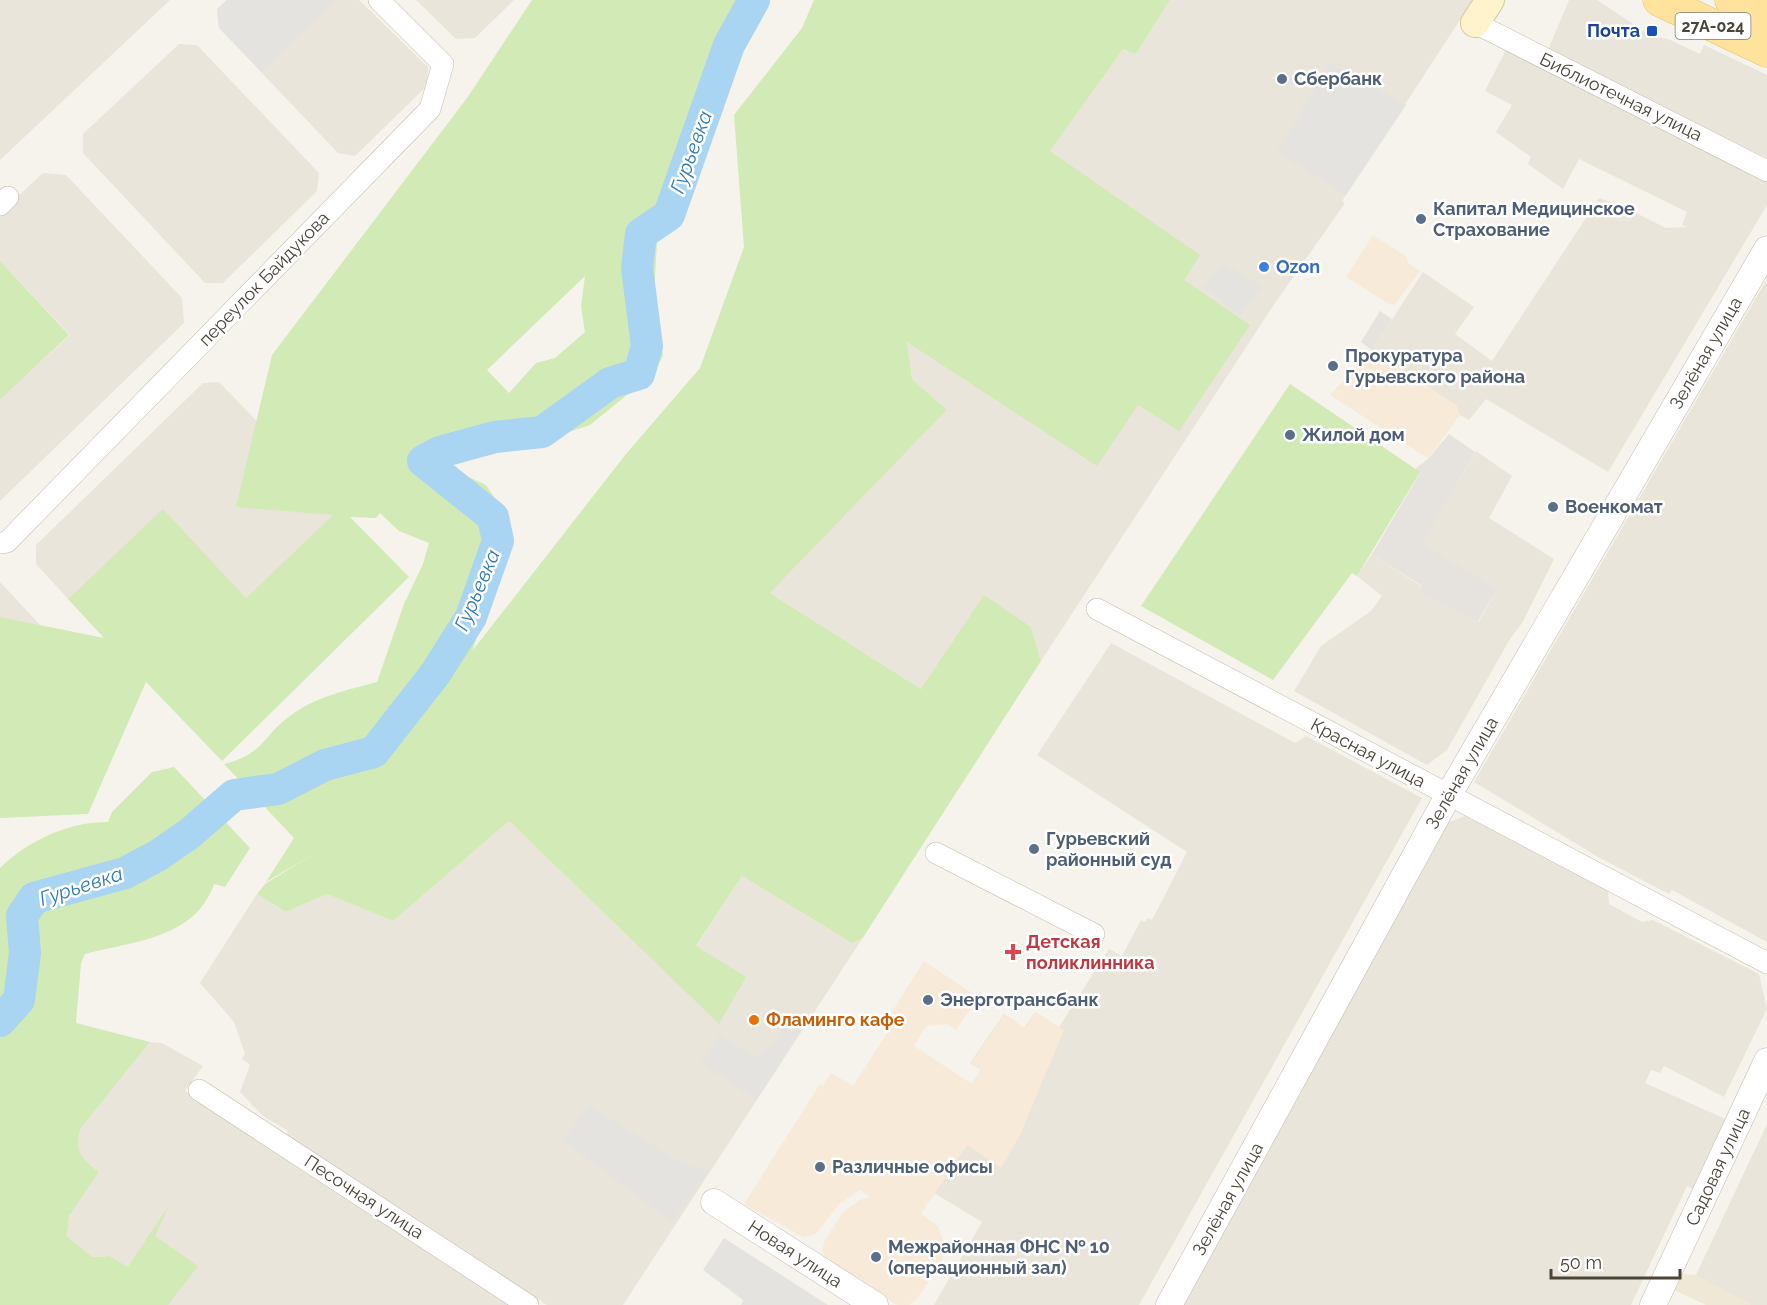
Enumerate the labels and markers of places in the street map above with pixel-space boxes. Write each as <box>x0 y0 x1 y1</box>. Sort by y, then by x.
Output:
place label: Почта <box>1587 20 1640 41</box>
marker: Почта <box>1645 24 1659 38</box>
place label: Сбербанк <box>1294 68 1382 89</box>
marker: Сбербанк <box>1275 72 1289 86</box>
place label: Капитал Медицинское Страхование <box>1433 198 1635 240</box>
marker: Капитал Медицинское Страхование <box>1414 212 1428 226</box>
place label: Ozon <box>1276 256 1320 277</box>
marker: Ozon <box>1257 260 1271 274</box>
place label: Прокуратура Гурьевского района <box>1345 345 1525 387</box>
marker: Прокуратура Гурьевского района <box>1326 359 1340 373</box>
place label: Жилой дом <box>1302 424 1405 445</box>
marker: Жилой дом <box>1283 428 1297 442</box>
place label: Военкомат <box>1565 496 1663 517</box>
marker: Военкомат <box>1546 500 1560 514</box>
place label: Гурьевский районный суд <box>1046 828 1172 870</box>
marker: Гурьевский районный суд <box>1027 842 1041 856</box>
place label: Детская поликлинника <box>1026 931 1155 973</box>
marker: Детская поликлинника <box>1004 943 1022 961</box>
place label: Энерготрансбанк <box>940 989 1099 1010</box>
marker: Энерготрансбанк <box>921 993 935 1007</box>
place label: Фламинго кафе <box>766 1009 905 1030</box>
marker: Фламинго кафе <box>747 1013 761 1027</box>
place label: Различные офисы <box>832 1156 993 1177</box>
marker: Различные офисы <box>813 1160 827 1174</box>
place label: Межрайонная ФНС № 10 (операционный зал) <box>888 1236 1110 1278</box>
marker: Межрайонная ФНС № 10 (операционный зал) <box>869 1250 883 1264</box>

